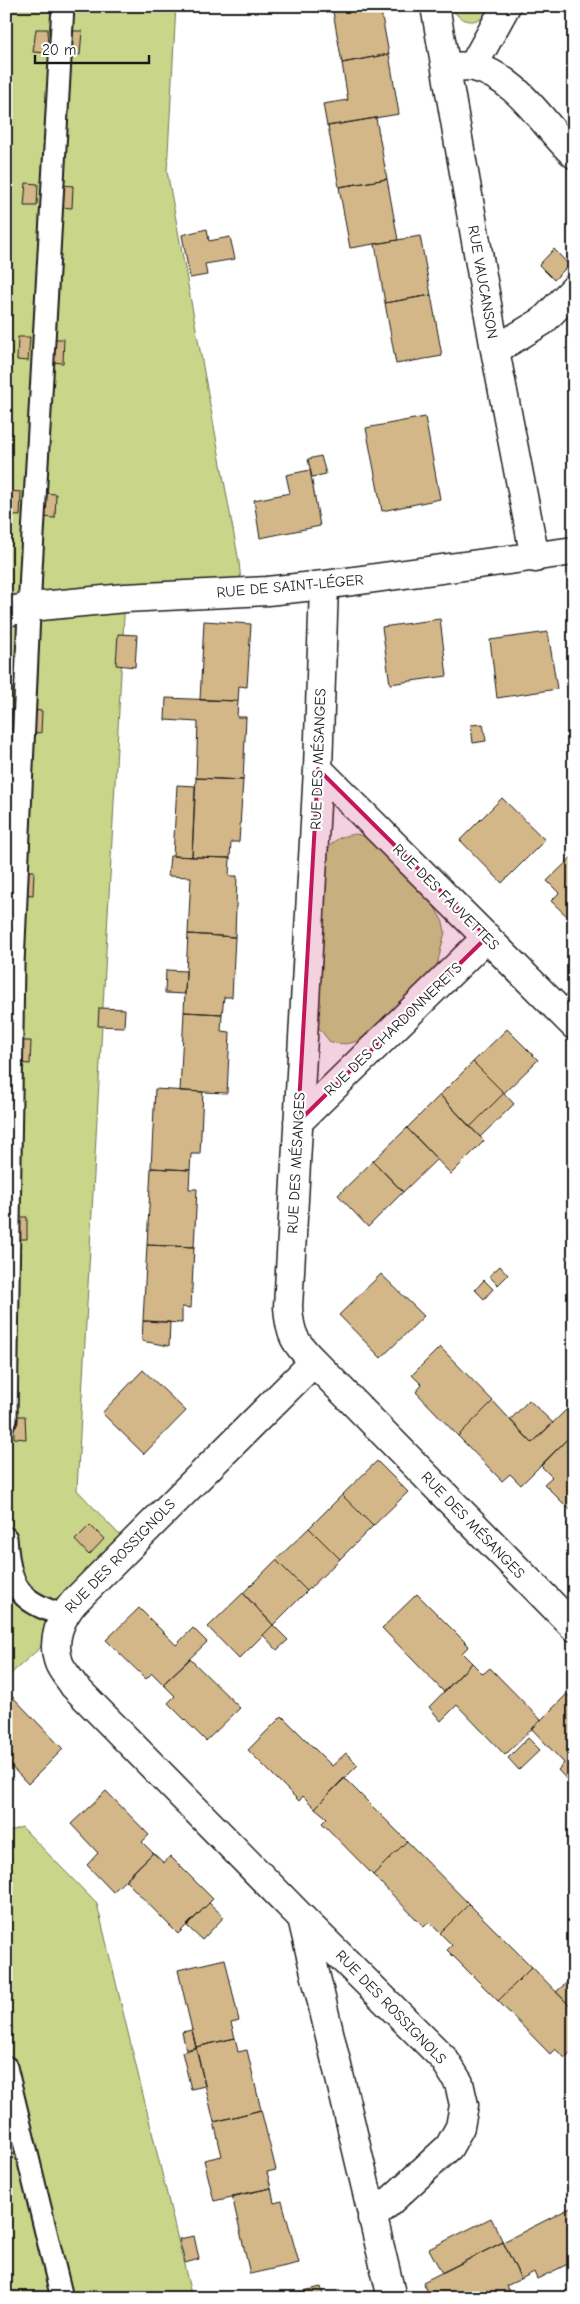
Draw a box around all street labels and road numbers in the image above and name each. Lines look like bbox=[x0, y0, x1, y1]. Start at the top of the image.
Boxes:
street label: RUE VAUCANSON bbox=[464, 224, 502, 340]
street label: RUE DE SAINT-LÉGER bbox=[216, 570, 364, 601]
street label: RUE DES MÉSANGES bbox=[306, 688, 329, 830]
street label: RUE DES FAUVETTES bbox=[389, 840, 503, 954]
street label: RUE DES CHARDONNERETS bbox=[320, 958, 466, 1100]
street label: RUE DES MÉSANGES bbox=[282, 1092, 309, 1234]
street label: RUE DES MÉSANGES bbox=[417, 1467, 529, 1582]
street label: RUE DES ROSSIGNOLS bbox=[61, 1495, 179, 1617]
street label: RUE DES ROSSIGNOLS bbox=[332, 1946, 450, 2068]

